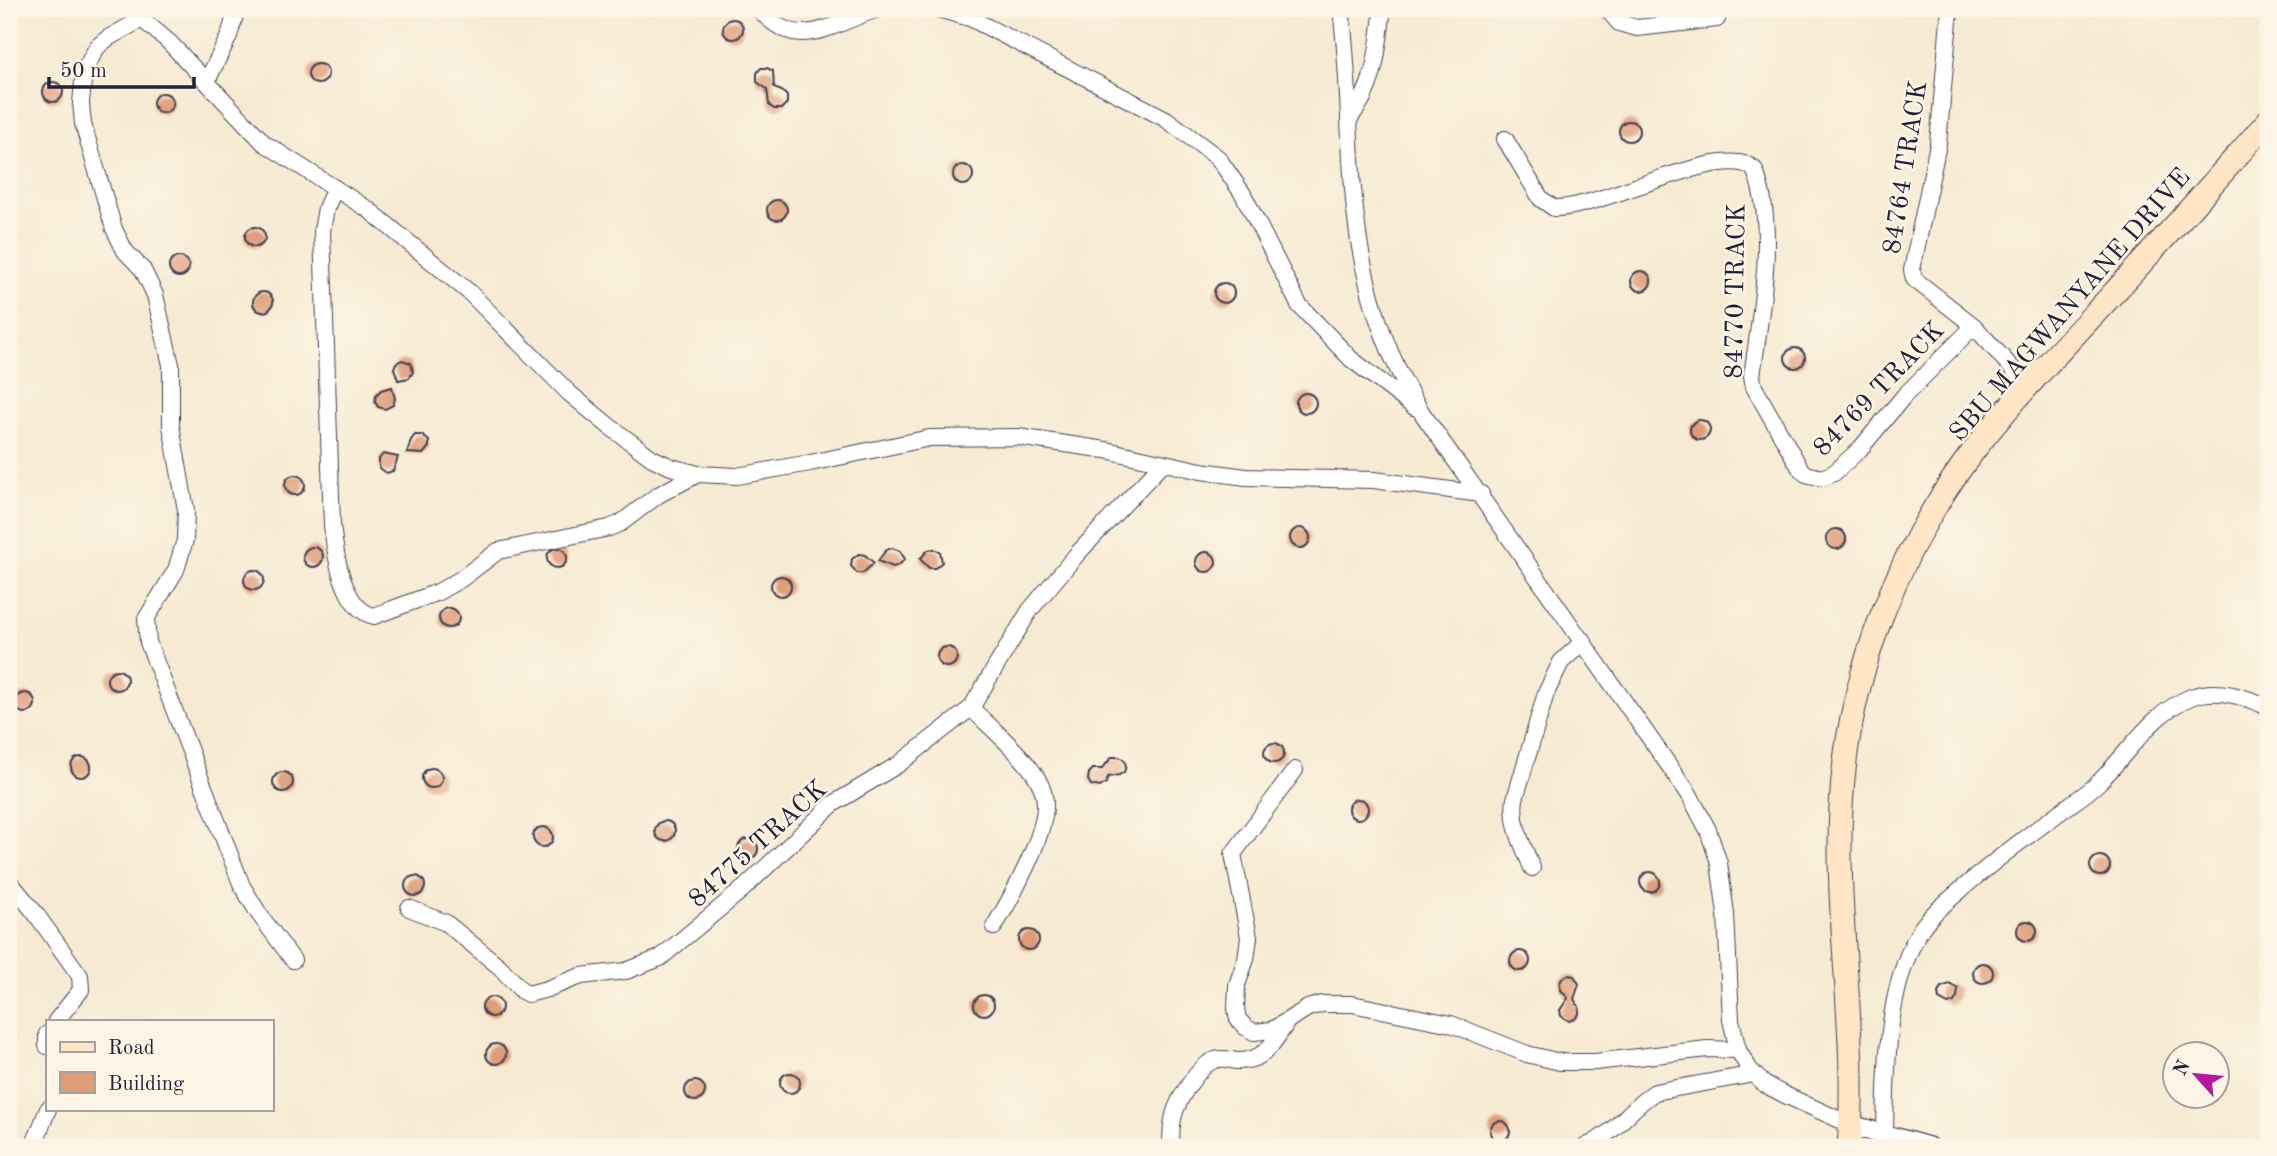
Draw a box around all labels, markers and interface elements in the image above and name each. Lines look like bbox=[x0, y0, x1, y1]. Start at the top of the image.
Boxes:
scale bar bbox=[49, 46, 194, 90]
text: 50 m bbox=[60, 61, 107, 82]
street label: 84764 TRACK bbox=[1879, 79, 1933, 256]
street label: SBU MAGWANYANE DRIVE bbox=[1945, 164, 2196, 447]
street label: 84770 TRACK bbox=[1721, 203, 1751, 379]
street label: 84769 TRACK bbox=[1809, 317, 1950, 462]
street label: 84775 TRACK bbox=[684, 776, 832, 913]
legend bbox=[46, 1020, 273, 1110]
text: Road bbox=[108, 1038, 155, 1059]
north arrow bbox=[2162, 1040, 2232, 1110]
text: N bbox=[2171, 1057, 2195, 1079]
text: Building bbox=[108, 1074, 185, 1095]

